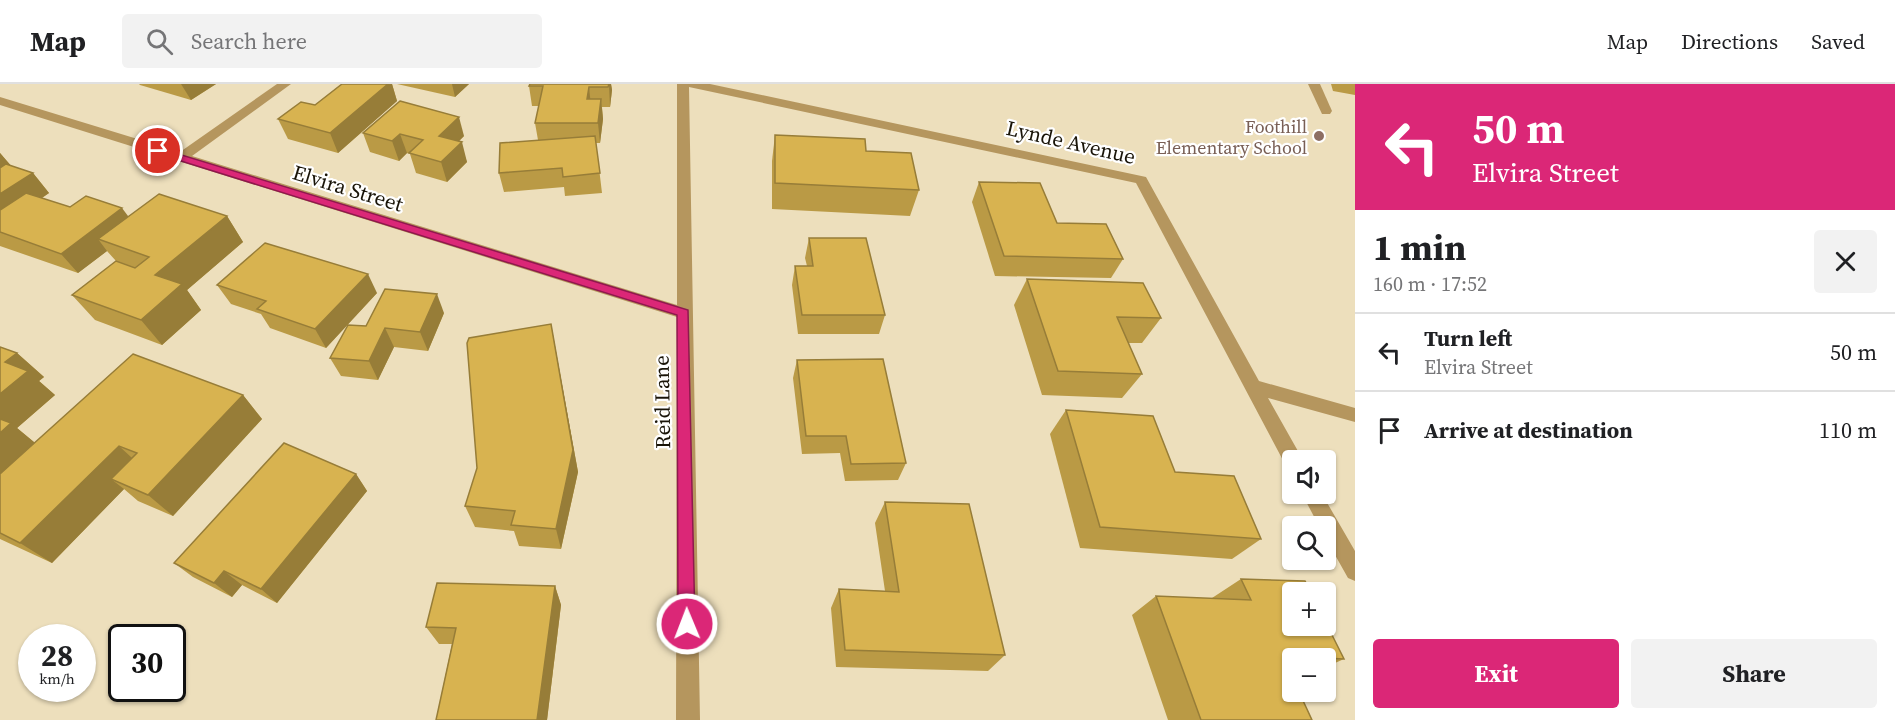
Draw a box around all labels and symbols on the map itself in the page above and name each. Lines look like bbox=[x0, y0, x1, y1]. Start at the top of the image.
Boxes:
street label: Lynde Avenue bbox=[1004, 113, 1138, 171]
place label: Foothill Elementary School bbox=[1156, 114, 1307, 160]
pin bbox=[132, 125, 183, 176]
marker: Foothill Elementary School bbox=[1312, 129, 1326, 143]
street label: Elvira Street bbox=[289, 157, 407, 219]
street label: Reid Lane bbox=[647, 355, 677, 449]
position arrow bbox=[655, 592, 719, 656]
speed limit sign: 30 bbox=[108, 624, 186, 702]

